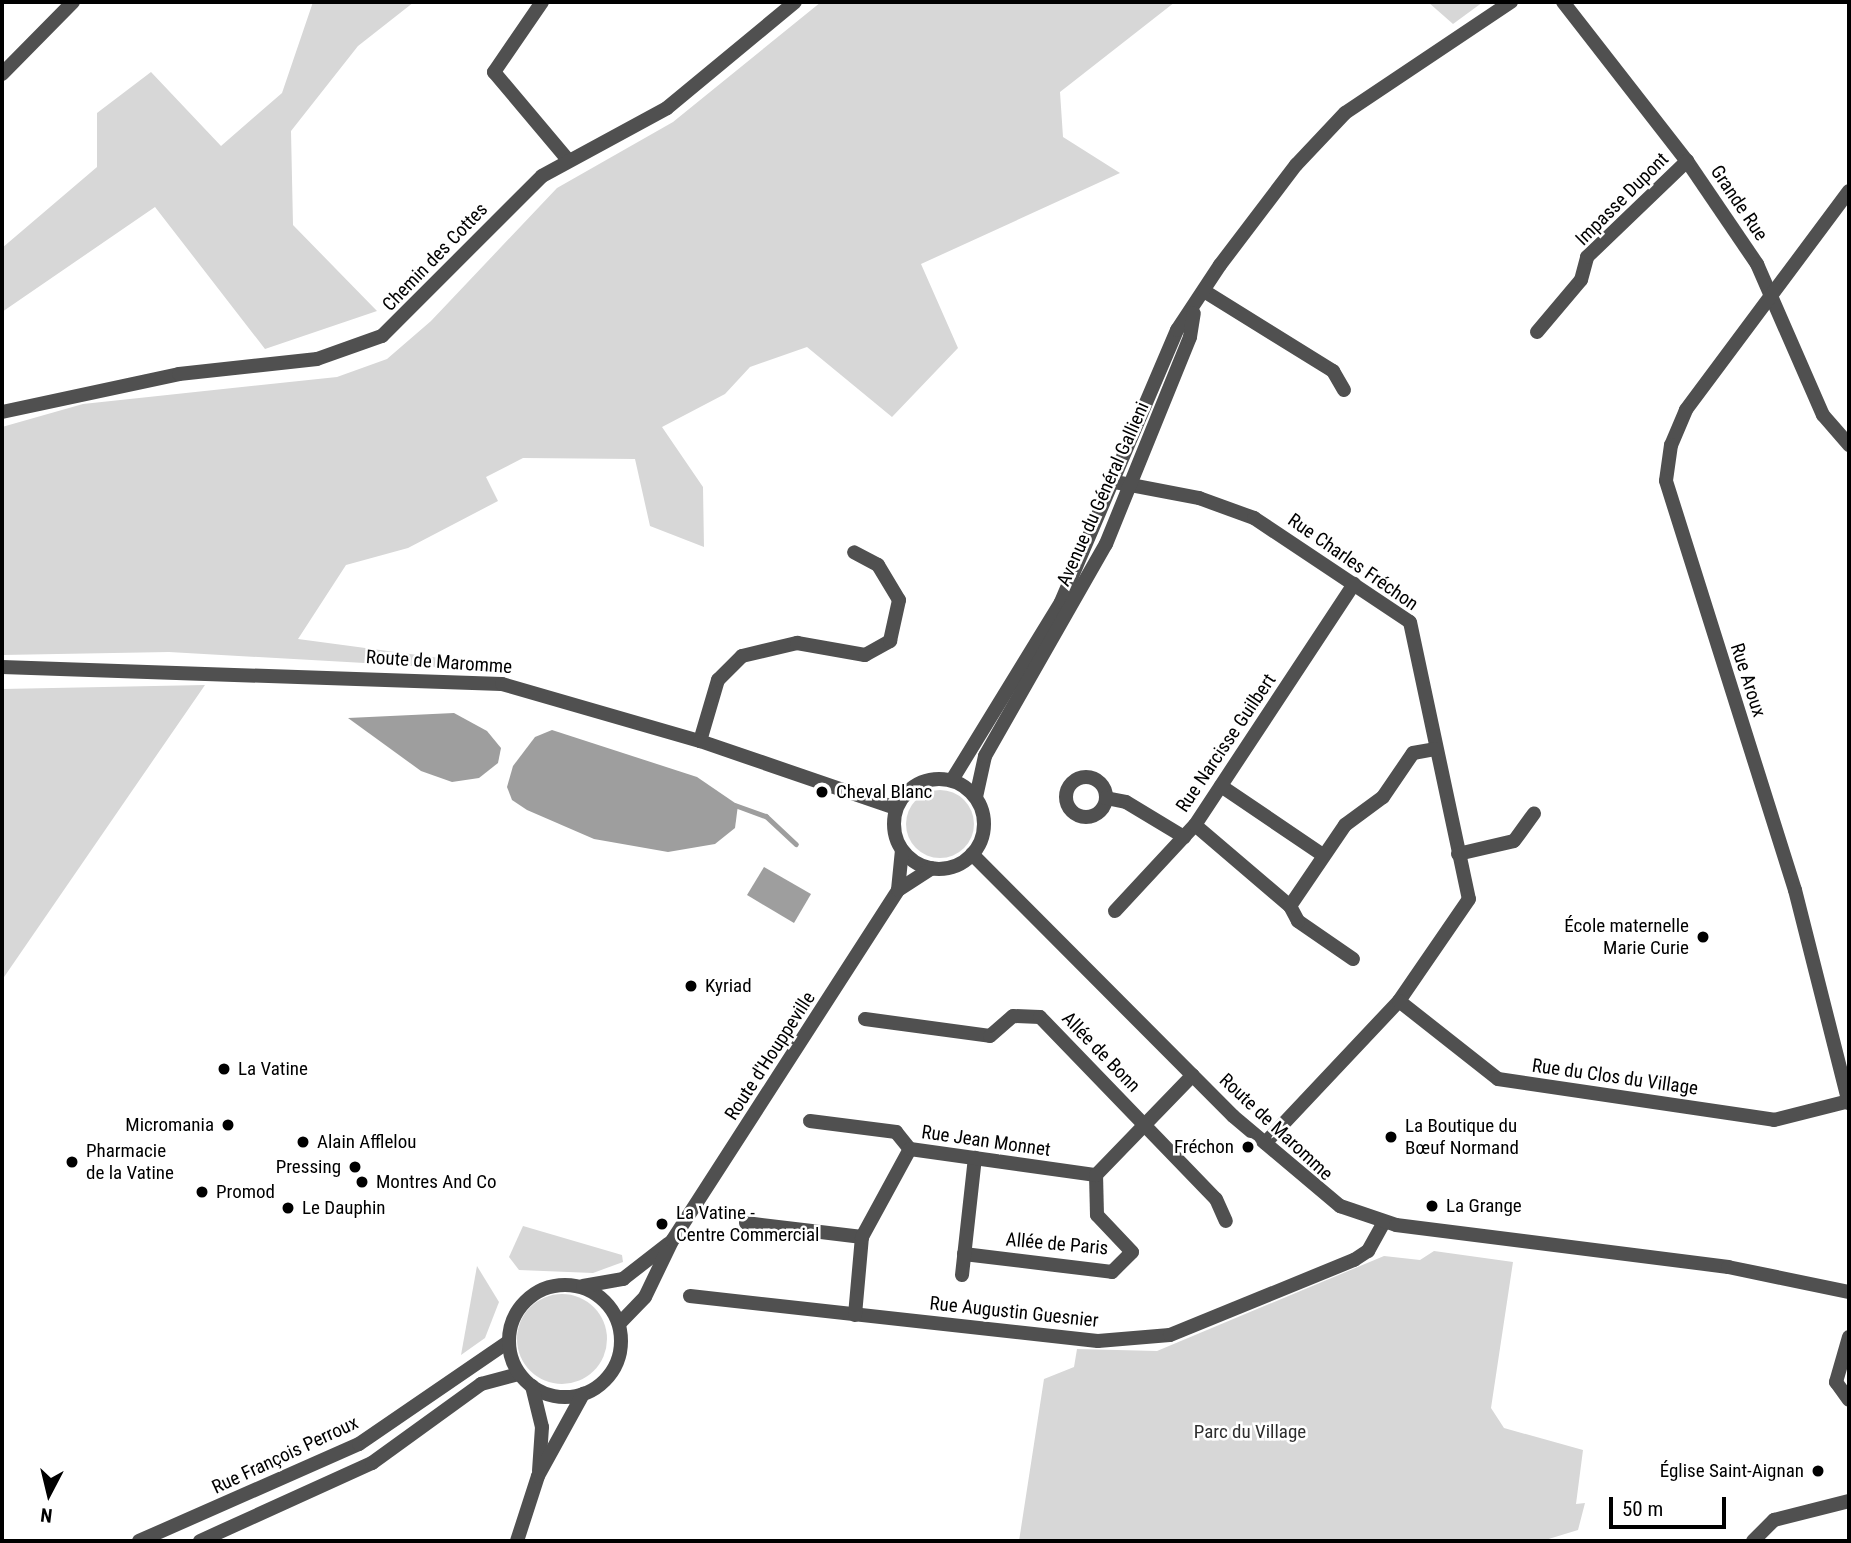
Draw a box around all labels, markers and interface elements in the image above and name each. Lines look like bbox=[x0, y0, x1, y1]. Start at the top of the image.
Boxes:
street label: Impasse Dupont bbox=[1571, 148, 1673, 250]
street label: Grande Rue bbox=[1706, 161, 1772, 245]
street label: Chemin des Cottes bbox=[378, 198, 492, 316]
street label: Avenue du Général Gallieni bbox=[1052, 398, 1154, 590]
street label: Rue Charles Fréchon bbox=[1283, 509, 1423, 615]
street label: Rue Aroux bbox=[1725, 640, 1771, 720]
street label: Route de Maromme bbox=[365, 646, 513, 678]
street label: Rue Narcisse Guilbert bbox=[1171, 669, 1281, 817]
place label: Cheval Blanc bbox=[836, 781, 932, 803]
marker: Cheval Blanc bbox=[814, 784, 830, 800]
place label: École maternelle Marie Curie bbox=[1564, 915, 1689, 959]
marker: École maternelle Marie Curie bbox=[1695, 929, 1711, 945]
place label: Kyriad bbox=[705, 975, 752, 997]
marker: Kyriad bbox=[683, 978, 699, 994]
street label: Route d'Houppeville bbox=[720, 987, 820, 1125]
street label: Allée de Bonn bbox=[1057, 1007, 1145, 1097]
street label: Rue du Clos du Village bbox=[1531, 1054, 1699, 1100]
place label: La Vatine bbox=[238, 1058, 308, 1080]
marker: La Vatine bbox=[216, 1061, 232, 1077]
street label: Route de Maromme bbox=[1215, 1069, 1337, 1185]
place label: Micromania bbox=[125, 1114, 214, 1136]
place label: La Boutique du Bœuf Normand bbox=[1405, 1115, 1519, 1159]
marker: Micromania bbox=[220, 1117, 236, 1133]
street label: Rue Jean Monnet bbox=[920, 1121, 1052, 1161]
marker: La Boutique du Bœuf Normand bbox=[1383, 1129, 1399, 1145]
place label: Alain Afflelou bbox=[317, 1131, 416, 1153]
marker: Alain Afflelou bbox=[295, 1134, 311, 1150]
place label: Fréchon bbox=[1174, 1136, 1234, 1158]
marker: Fréchon bbox=[1240, 1139, 1256, 1155]
place label: Pharmacie de la Vatine bbox=[86, 1140, 174, 1184]
marker: Pharmacie de la Vatine bbox=[64, 1154, 80, 1170]
place label: Pressing bbox=[276, 1156, 341, 1178]
marker: Pressing bbox=[347, 1159, 363, 1175]
place label: Montres And Co bbox=[376, 1171, 497, 1193]
marker: Montres And Co bbox=[354, 1174, 370, 1190]
place label: Promod bbox=[216, 1181, 275, 1203]
marker: Promod bbox=[194, 1184, 210, 1200]
place label: La Grange bbox=[1446, 1195, 1522, 1217]
place label: Le Dauphin bbox=[302, 1197, 386, 1219]
marker: La Grange bbox=[1424, 1198, 1440, 1214]
marker: Le Dauphin bbox=[280, 1200, 296, 1216]
place label: La Vatine - Centre Commercial bbox=[676, 1202, 819, 1246]
marker: La Vatine - Centre Commercial bbox=[654, 1216, 670, 1232]
street label: Allée de Paris bbox=[1005, 1228, 1109, 1260]
street label: Rue Augustin Guesnier bbox=[928, 1292, 1100, 1332]
street label: Rue François Perroux bbox=[208, 1411, 362, 1499]
park label: Parc du Village bbox=[1194, 1421, 1306, 1443]
north arrow bbox=[14, 1459, 84, 1529]
place label: Église Saint-Aignan bbox=[1660, 1460, 1804, 1482]
marker: Église Saint-Aignan bbox=[1810, 1463, 1826, 1479]
scale bar bbox=[1613, 1484, 1730, 1528]
text: 50 m bbox=[1622, 1497, 1663, 1521]
text: N bbox=[39, 1503, 54, 1527]

